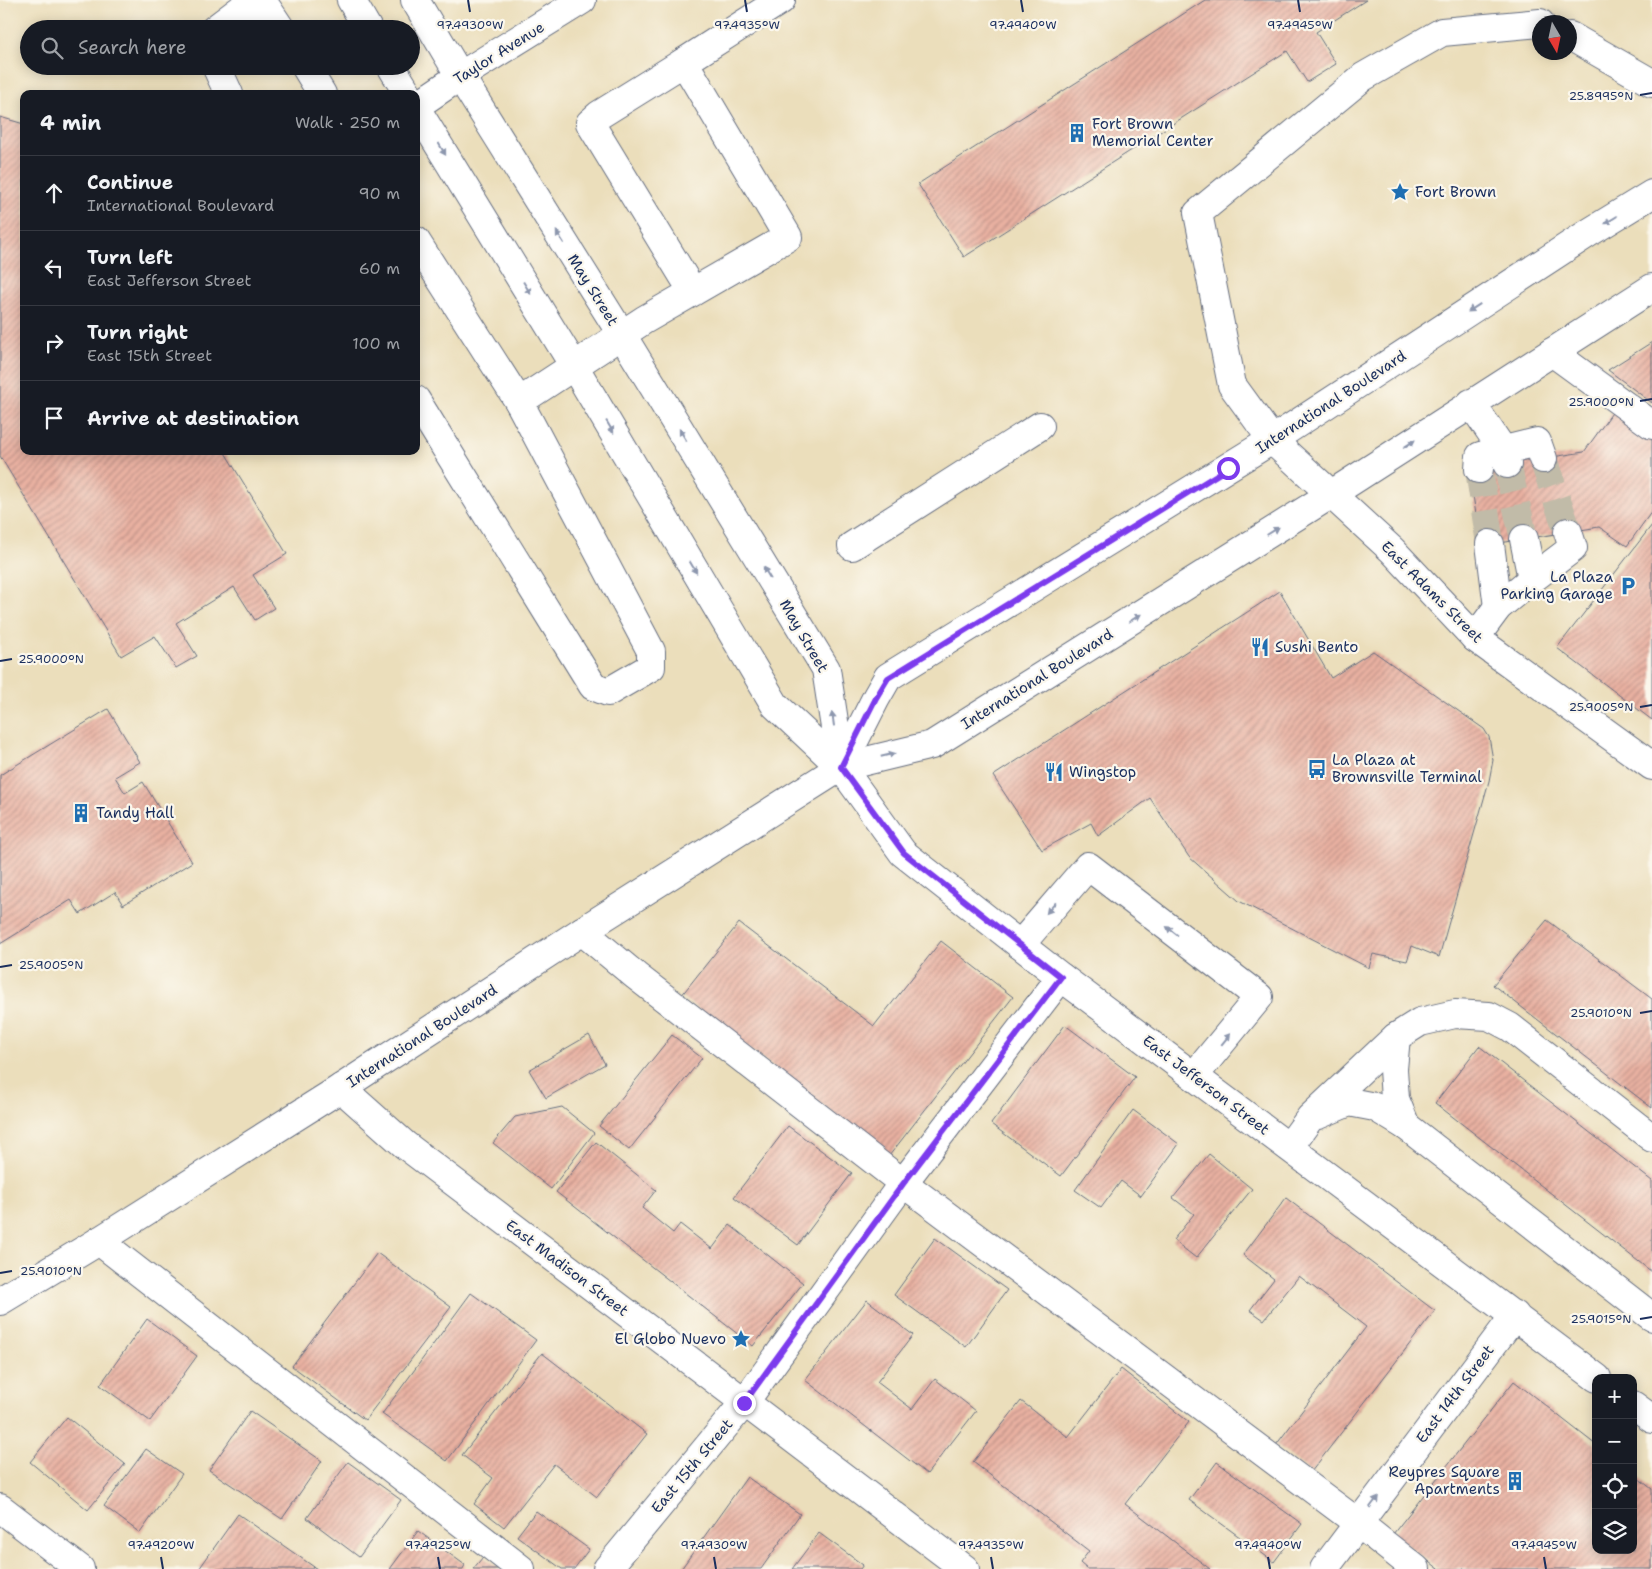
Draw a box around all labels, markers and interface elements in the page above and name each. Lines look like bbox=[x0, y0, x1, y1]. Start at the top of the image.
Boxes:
north arrow bbox=[1532, 15, 1577, 60]
text: 97.4930°W bbox=[436, 17, 504, 33]
street label: Taylor Avenue bbox=[450, 17, 548, 89]
text: 97.4935°W bbox=[714, 17, 780, 33]
text: 97.4940°W bbox=[989, 17, 1057, 33]
text: 97.4945°W bbox=[1267, 17, 1333, 33]
search box bbox=[20, 20, 420, 75]
icon: search bbox=[38, 34, 66, 62]
text: Search here bbox=[78, 35, 187, 60]
text: 25.8995°N bbox=[1569, 88, 1633, 104]
text: 4 min bbox=[40, 109, 101, 137]
text: Walk · 250 m bbox=[295, 112, 400, 133]
place label: Fort Brown Memorial Center bbox=[1092, 114, 1214, 151]
building icon: Fort Brown Memorial Center bbox=[1066, 122, 1088, 144]
one-way arrow bbox=[437, 143, 446, 156]
text: Continue bbox=[87, 170, 173, 195]
icon: ahead bbox=[40, 179, 68, 207]
place icon: Fort Brown bbox=[1389, 181, 1411, 203]
place label: Fort Brown bbox=[1415, 182, 1496, 202]
text: 90 m bbox=[359, 183, 400, 204]
text: International Boulevard bbox=[87, 195, 274, 216]
one-way arrow bbox=[1604, 215, 1617, 224]
one-way arrow bbox=[556, 230, 565, 244]
text: Turn left bbox=[87, 245, 173, 270]
street label: May Street bbox=[563, 250, 623, 330]
icon: left bbox=[40, 254, 68, 282]
text: 60 m bbox=[359, 258, 400, 279]
text: East Jefferson Street bbox=[87, 270, 252, 291]
one-way arrow bbox=[522, 281, 531, 295]
one-way arrow bbox=[1468, 304, 1481, 313]
text: Turn right bbox=[87, 320, 188, 345]
icon: right bbox=[40, 329, 68, 357]
text: 100 m bbox=[352, 333, 400, 354]
text: East 15th Street bbox=[87, 345, 212, 366]
street label: International Boulevard bbox=[1252, 346, 1410, 458]
text: 25.9000°N bbox=[1568, 394, 1634, 410]
icon: arrive bbox=[40, 404, 68, 432]
text: Arrive at destination bbox=[87, 406, 299, 431]
one-way arrow bbox=[606, 421, 615, 434]
one-way arrow bbox=[678, 428, 687, 441]
one-way arrow bbox=[1403, 439, 1416, 448]
route start bbox=[1217, 457, 1240, 480]
one-way arrow bbox=[1266, 527, 1279, 536]
street label: East Adams Street bbox=[1377, 537, 1487, 647]
one-way arrow bbox=[689, 560, 698, 573]
one-way arrow bbox=[763, 567, 772, 580]
place label: La Plaza Parking Garage bbox=[1500, 567, 1614, 604]
parking icon: La Plaza Parking Garage bbox=[1617, 575, 1639, 597]
street label: May Street bbox=[775, 596, 833, 676]
one-way arrow bbox=[1128, 613, 1142, 622]
street label: International Boulevard bbox=[957, 624, 1117, 734]
restaurant icon: Sushi Bento bbox=[1249, 636, 1271, 658]
place label: Sushi Bento bbox=[1275, 637, 1358, 657]
text: 25.9000°N bbox=[18, 651, 84, 667]
text: 25.9005°N bbox=[1569, 699, 1633, 715]
one-way arrow bbox=[829, 710, 837, 726]
place label: La Plaza at Brownsville Terminal bbox=[1332, 750, 1482, 787]
one-way arrow bbox=[880, 751, 895, 759]
bus stop icon: La Plaza at Brownsville Terminal bbox=[1306, 758, 1328, 780]
restaurant icon: Wingstop bbox=[1043, 761, 1065, 783]
place label: Wingstop bbox=[1069, 762, 1136, 782]
building icon: Tandy Hall bbox=[70, 802, 92, 824]
place label: Tandy Hall bbox=[96, 803, 175, 823]
one-way arrow bbox=[1045, 902, 1057, 914]
one-way arrow bbox=[1166, 926, 1179, 936]
text: 25.9005°N bbox=[19, 957, 83, 973]
street label: International Boulevard bbox=[343, 980, 501, 1092]
text: 25.9010°N bbox=[1570, 1005, 1632, 1021]
street label: East Jefferson Street bbox=[1138, 1031, 1274, 1139]
one-way arrow bbox=[1220, 1033, 1231, 1046]
street label: East Madison Street bbox=[502, 1215, 632, 1321]
text: 25.9010°N bbox=[20, 1263, 82, 1279]
text: 25.9015°N bbox=[1571, 1311, 1631, 1327]
place icon: El Globo Nuevo bbox=[730, 1328, 752, 1350]
place label: El Globo Nuevo bbox=[615, 1329, 726, 1349]
street label: East 14th Street bbox=[1411, 1341, 1499, 1447]
map controls bbox=[1592, 1374, 1637, 1554]
button: + bbox=[1592, 1374, 1637, 1419]
route end bbox=[733, 1392, 756, 1415]
street label: East 15th Street bbox=[647, 1415, 737, 1517]
button: − bbox=[1592, 1419, 1637, 1464]
place label: Reypres Square Apartments bbox=[1389, 1462, 1500, 1499]
button: locate bbox=[1592, 1464, 1637, 1509]
building icon: Reypres Square Apartments bbox=[1504, 1470, 1526, 1492]
one-way arrow bbox=[1369, 1495, 1379, 1509]
button: layers bbox=[1592, 1509, 1637, 1554]
text: 97.4920°W bbox=[128, 1537, 194, 1553]
text: 97.4925°W bbox=[405, 1537, 471, 1553]
text: 97.4930°W bbox=[680, 1537, 748, 1553]
text: 97.4935°W bbox=[958, 1537, 1024, 1553]
text: 97.4940°W bbox=[1234, 1537, 1302, 1553]
text: 97.4945°W bbox=[1511, 1537, 1577, 1553]

